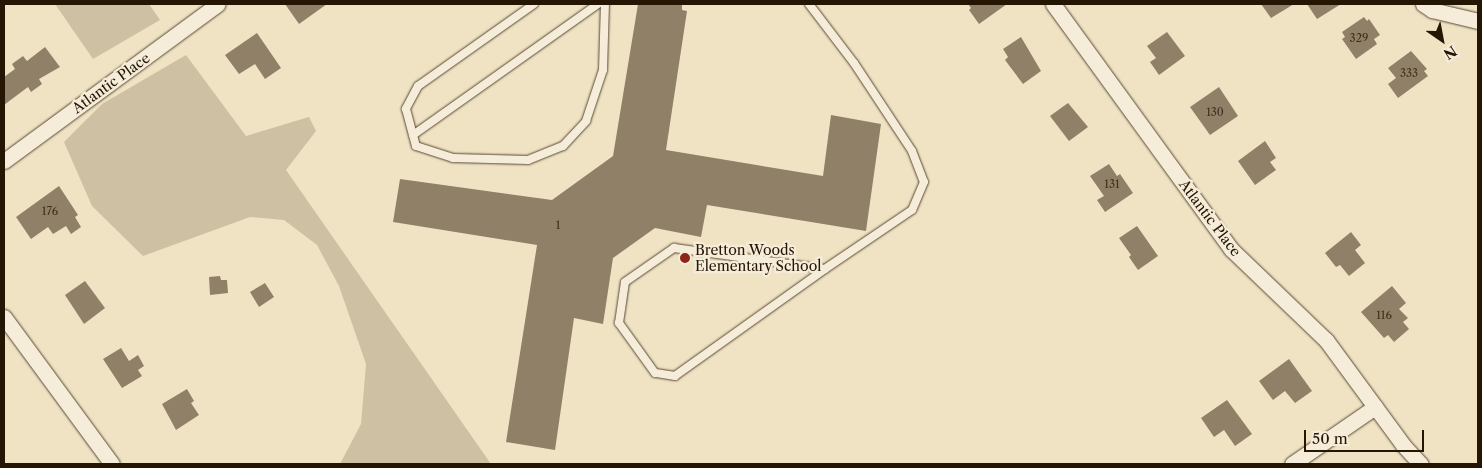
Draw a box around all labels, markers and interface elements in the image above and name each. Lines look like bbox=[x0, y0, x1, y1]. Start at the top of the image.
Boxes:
north arrow bbox=[1417, 15, 1467, 65]
house number: 329 bbox=[1350, 31, 1368, 45]
text: N bbox=[1440, 42, 1460, 63]
street label: Atlantic Place bbox=[69, 49, 153, 117]
house number: 333 bbox=[1400, 66, 1418, 80]
house number: 130 bbox=[1206, 105, 1224, 119]
street label: Atlantic Place bbox=[1176, 176, 1244, 260]
house number: 131 bbox=[1104, 177, 1120, 191]
house number: 176 bbox=[42, 204, 58, 218]
house number: 1 bbox=[556, 218, 560, 232]
place label: Bretton Woods Elementary School bbox=[695, 242, 822, 274]
marker: Bretton Woods Elementary School bbox=[679, 252, 691, 264]
house number: 116 bbox=[1376, 308, 1392, 322]
scale bar bbox=[1307, 420, 1427, 452]
text: 50 m bbox=[1312, 429, 1348, 448]

